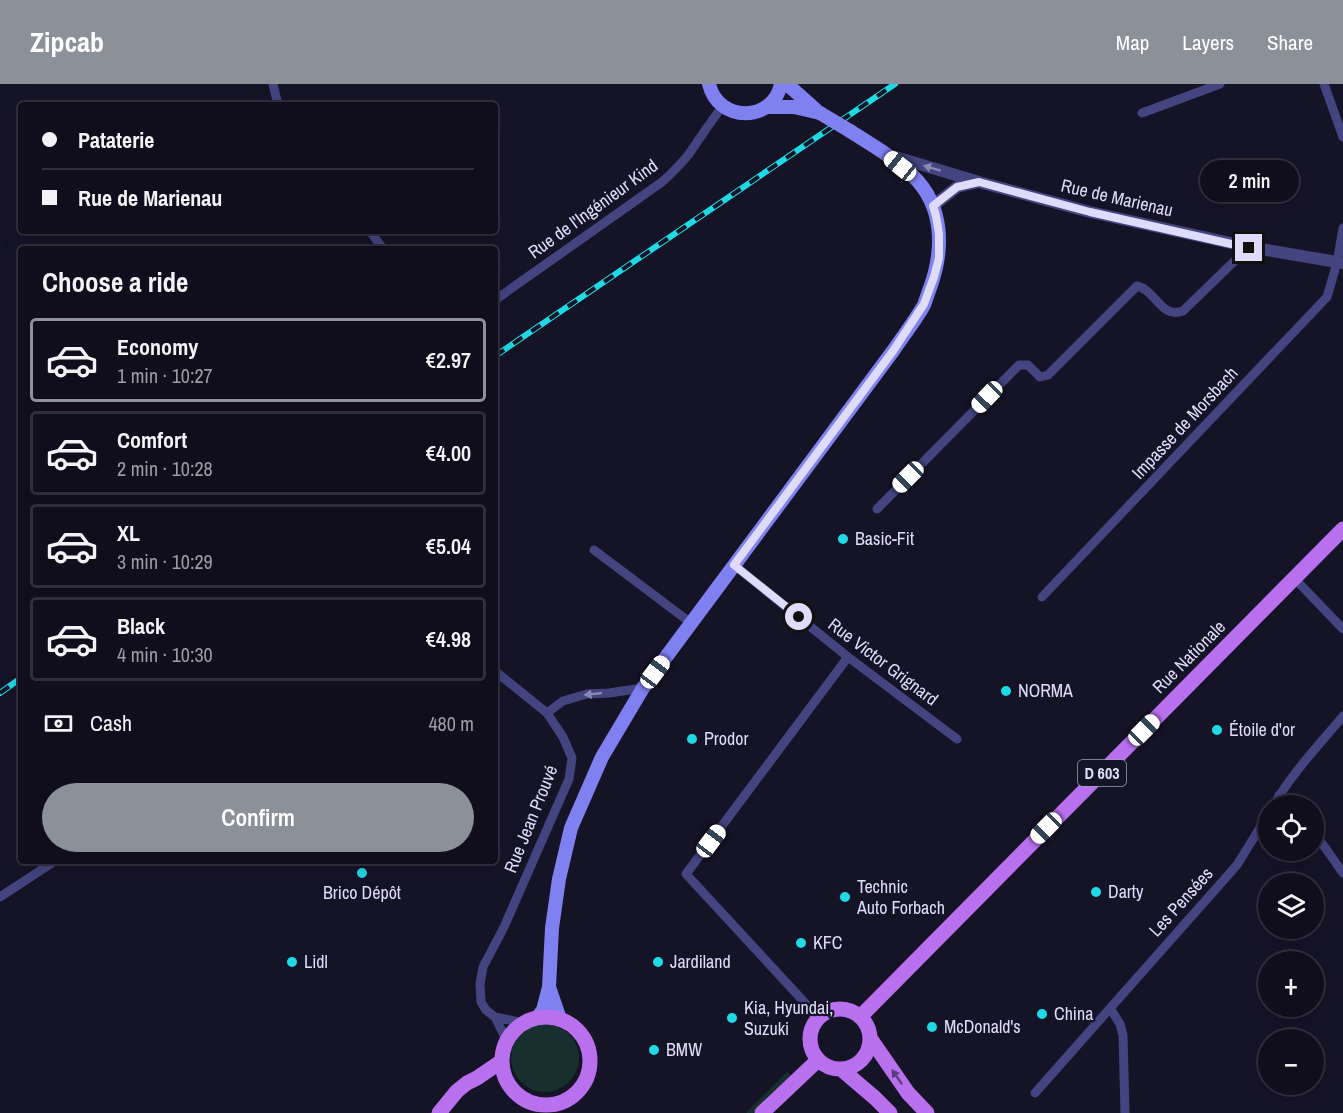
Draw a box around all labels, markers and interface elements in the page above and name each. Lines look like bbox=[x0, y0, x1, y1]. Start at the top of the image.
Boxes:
text: Zipcab bbox=[30, 23, 104, 61]
text: Map bbox=[1116, 28, 1149, 57]
text: Layers bbox=[1182, 28, 1234, 57]
text: Share bbox=[1267, 28, 1313, 57]
text: Pataterie bbox=[78, 125, 154, 155]
car bbox=[880, 148, 920, 184]
street label: Rue de l'Ingénieur Kind bbox=[523, 153, 663, 264]
callout: 2 min bbox=[1200, 161, 1298, 203]
one-way arrow bbox=[923, 163, 941, 172]
text: 2 min bbox=[1228, 167, 1271, 194]
street label: Rue de Marienau bbox=[1059, 173, 1175, 223]
text: Rue de Marienau bbox=[78, 183, 222, 213]
route end bbox=[1235, 234, 1262, 261]
text: Choose a ride bbox=[42, 264, 188, 300]
text: Economy bbox=[117, 332, 198, 362]
icon: car bbox=[45, 333, 99, 387]
text: €2.97 bbox=[426, 345, 471, 375]
street label: Impasse de Morsbach bbox=[1126, 361, 1243, 484]
text: 1 min · 10:27 bbox=[117, 362, 213, 389]
car bbox=[968, 378, 1006, 416]
text: Comfort bbox=[117, 425, 187, 455]
icon: car bbox=[45, 426, 99, 480]
text: €4.00 bbox=[426, 438, 471, 468]
text: 2 min · 10:28 bbox=[117, 455, 213, 482]
car bbox=[889, 458, 927, 496]
text: XL bbox=[117, 518, 140, 548]
icon: car bbox=[45, 519, 99, 573]
place label: Basic-Fit bbox=[855, 526, 914, 551]
text: €5.04 bbox=[426, 531, 471, 561]
marker: Basic-Fit bbox=[836, 532, 850, 546]
text: 3 min · 10:29 bbox=[117, 548, 213, 575]
route start bbox=[785, 603, 812, 630]
text: Black bbox=[117, 611, 165, 641]
icon: car bbox=[45, 612, 99, 666]
street label: Rue Victor Grignard bbox=[823, 612, 943, 711]
street label: Rue Nationale bbox=[1146, 614, 1231, 699]
text: €4.98 bbox=[426, 624, 471, 654]
text: 4 min · 10:30 bbox=[117, 641, 213, 668]
car bbox=[637, 652, 673, 692]
place label: NORMA bbox=[1018, 678, 1073, 703]
marker: NORMA bbox=[999, 684, 1013, 698]
one-way arrow bbox=[583, 689, 602, 699]
icon: cash bbox=[42, 707, 75, 740]
text: Cash bbox=[90, 708, 132, 738]
text: 480 m bbox=[428, 710, 474, 737]
car bbox=[1125, 711, 1163, 749]
place label: Étoile d'or bbox=[1229, 717, 1295, 742]
marker: Étoile d'or bbox=[1210, 723, 1224, 737]
place label: Prodor bbox=[704, 726, 748, 751]
marker: Prodor bbox=[685, 732, 699, 746]
road number: D 603 bbox=[1078, 760, 1126, 786]
street label: Rue Jean Prouvé bbox=[498, 761, 563, 876]
button: Confirm bbox=[42, 783, 474, 852]
map controls bbox=[1258, 795, 1324, 1095]
button: locate bbox=[1258, 795, 1324, 861]
car bbox=[1027, 809, 1065, 847]
car bbox=[693, 821, 729, 861]
street label: Les Pensées bbox=[1143, 862, 1218, 942]
marker: Brico Dépôt bbox=[355, 866, 369, 880]
button: layers bbox=[1258, 873, 1324, 939]
place label: Technic Auto Forbach bbox=[856, 874, 945, 920]
place label: Darty bbox=[1108, 879, 1144, 904]
place label: Brico Dépôt bbox=[323, 880, 401, 905]
marker: Darty bbox=[1089, 885, 1103, 899]
marker: Technic Auto Forbach bbox=[838, 890, 852, 904]
place label: KFC bbox=[813, 930, 843, 955]
marker: KFC bbox=[794, 936, 808, 950]
place label: Lidl bbox=[304, 949, 328, 974]
place label: Jardiland bbox=[670, 949, 731, 974]
button: + bbox=[1258, 951, 1324, 1017]
marker: Lidl bbox=[285, 955, 299, 969]
marker: Jardiland bbox=[651, 955, 665, 969]
place label: Kia, Hyundai, Suzuki bbox=[744, 995, 833, 1041]
place label: China bbox=[1054, 1001, 1093, 1026]
marker: China bbox=[1035, 1007, 1049, 1021]
marker: Kia, Hyundai, Suzuki bbox=[725, 1011, 739, 1025]
place label: McDonald's bbox=[944, 1014, 1021, 1039]
marker: McDonald's bbox=[925, 1020, 939, 1034]
button: − bbox=[1258, 1029, 1324, 1095]
place label: BMW bbox=[666, 1037, 702, 1062]
marker: BMW bbox=[647, 1043, 661, 1057]
one-way arrow bbox=[891, 1070, 903, 1086]

